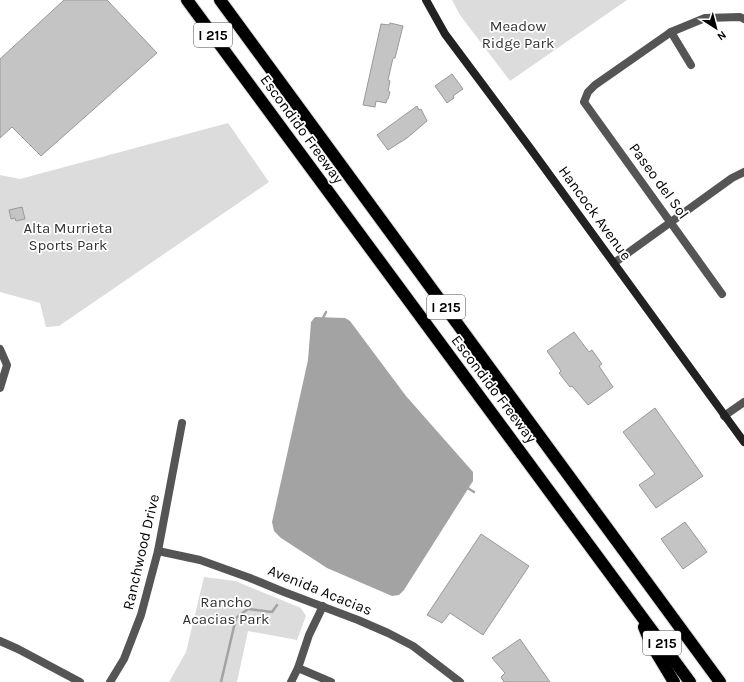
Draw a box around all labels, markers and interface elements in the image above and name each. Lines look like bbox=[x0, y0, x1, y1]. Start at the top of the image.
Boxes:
north arrow bbox=[696, 8, 736, 48]
park label: Meadow Ridge Park bbox=[482, 17, 554, 52]
road number: I 215 bbox=[194, 23, 232, 47]
text: N bbox=[715, 28, 729, 43]
street label: Escondido Freeway bbox=[256, 71, 348, 187]
street label: Paseo del Sol bbox=[625, 139, 693, 223]
street label: Hancock Avenue bbox=[555, 162, 635, 264]
park label: Alta Murrieta Sports Park bbox=[24, 219, 112, 254]
road number: I 215 bbox=[427, 295, 465, 319]
street label: Escondido Freeway bbox=[448, 332, 540, 446]
street label: Ranchwood Drive bbox=[119, 492, 163, 612]
street label: Avenida Acacias bbox=[265, 561, 375, 619]
park label: Rancho Acacias Park bbox=[183, 593, 269, 628]
road number: I 215 bbox=[643, 631, 681, 655]

